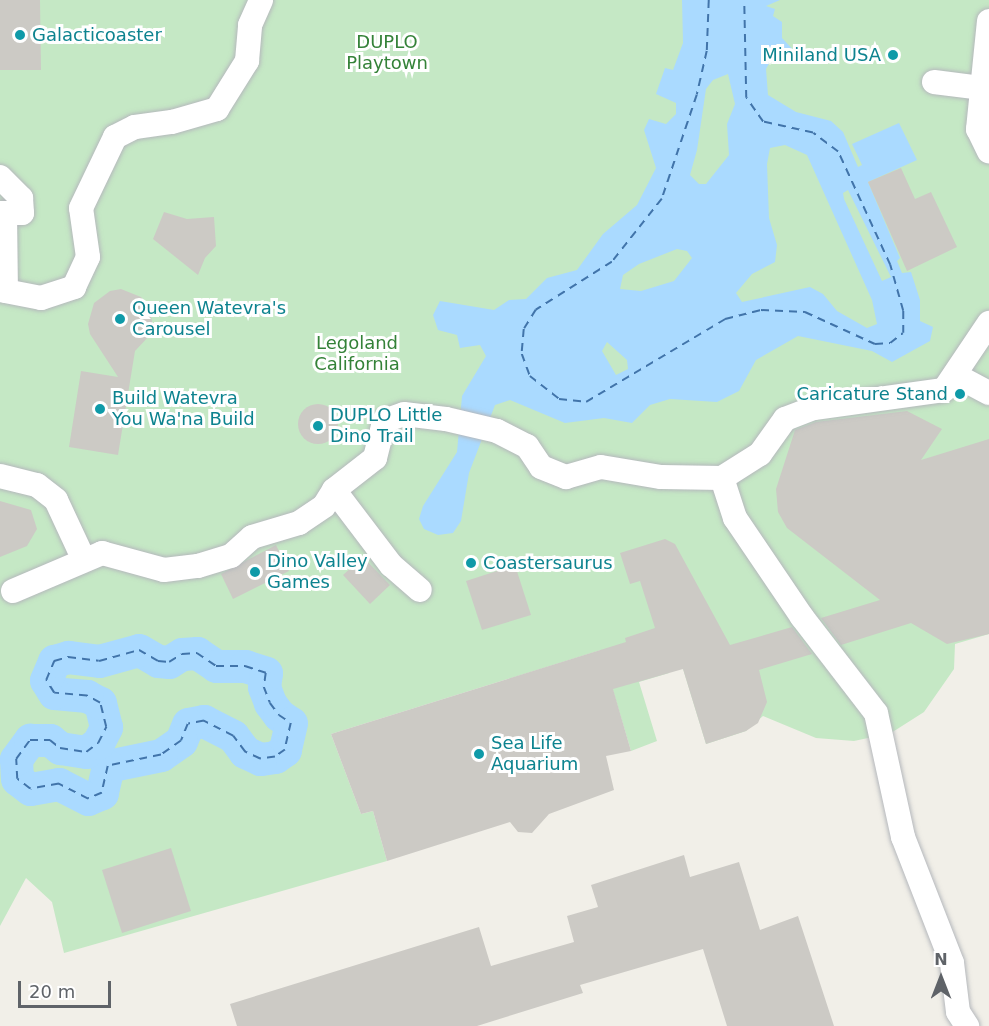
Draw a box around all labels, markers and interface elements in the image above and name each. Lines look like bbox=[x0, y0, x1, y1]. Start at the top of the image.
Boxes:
place label: Galacticoaster bbox=[32, 24, 162, 46]
marker: Galacticoaster bbox=[13, 28, 27, 42]
park label: DUPLO Playtown bbox=[346, 32, 428, 74]
place label: Miniland USA bbox=[762, 44, 881, 66]
marker: Miniland USA bbox=[886, 48, 900, 62]
place label: Queen Watevra's Carousel bbox=[132, 298, 286, 340]
marker: Queen Watevra's Carousel bbox=[113, 312, 127, 326]
park label: Legoland California bbox=[314, 333, 400, 376]
place label: Caricature Stand bbox=[796, 383, 948, 405]
marker: Caricature Stand bbox=[953, 387, 967, 401]
place label: Build Watevra You Wa'na Build bbox=[112, 388, 255, 430]
marker: Build Watevra You Wa'na Build bbox=[93, 402, 107, 416]
place label: DUPLO Little Dino Trail bbox=[330, 405, 442, 448]
marker: DUPLO Little Dino Trail bbox=[311, 419, 325, 433]
place label: Dino Valley Games bbox=[267, 551, 368, 594]
place label: Coastersaurus bbox=[483, 552, 613, 574]
marker: Coastersaurus bbox=[464, 556, 478, 570]
marker: Dino Valley Games bbox=[248, 565, 262, 579]
place label: Sea Life Aquarium bbox=[491, 733, 578, 776]
marker: Sea Life Aquarium bbox=[472, 747, 486, 761]
north arrow bbox=[911, 948, 971, 1008]
text: N bbox=[934, 950, 948, 969]
scale bar bbox=[21, 969, 114, 1007]
text: 20 m bbox=[29, 981, 75, 1002]

